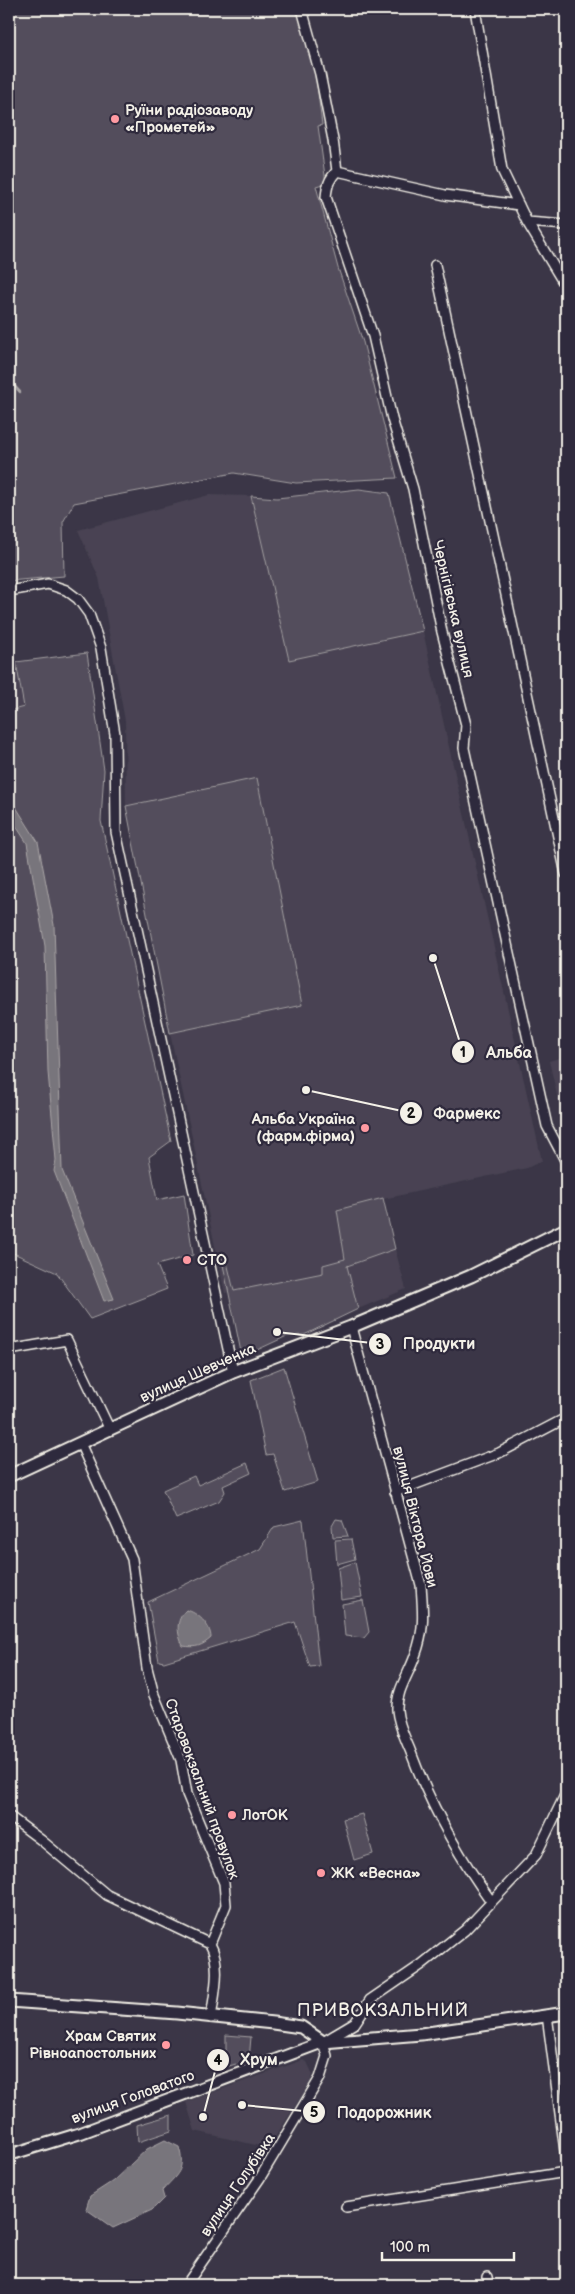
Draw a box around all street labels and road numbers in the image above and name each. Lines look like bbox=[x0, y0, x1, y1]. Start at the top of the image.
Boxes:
street label: Чернігівська вулиця bbox=[428, 538, 478, 680]
street label: вулиця Шевченка bbox=[137, 1339, 259, 1407]
street label: вулиця Віктора Йови bbox=[388, 1444, 442, 1590]
street label: Старовокзальний провулок bbox=[160, 1696, 244, 1882]
street label: вулиця Головатого bbox=[69, 2066, 197, 2128]
street label: вулиця Голубівка bbox=[196, 2130, 280, 2240]

